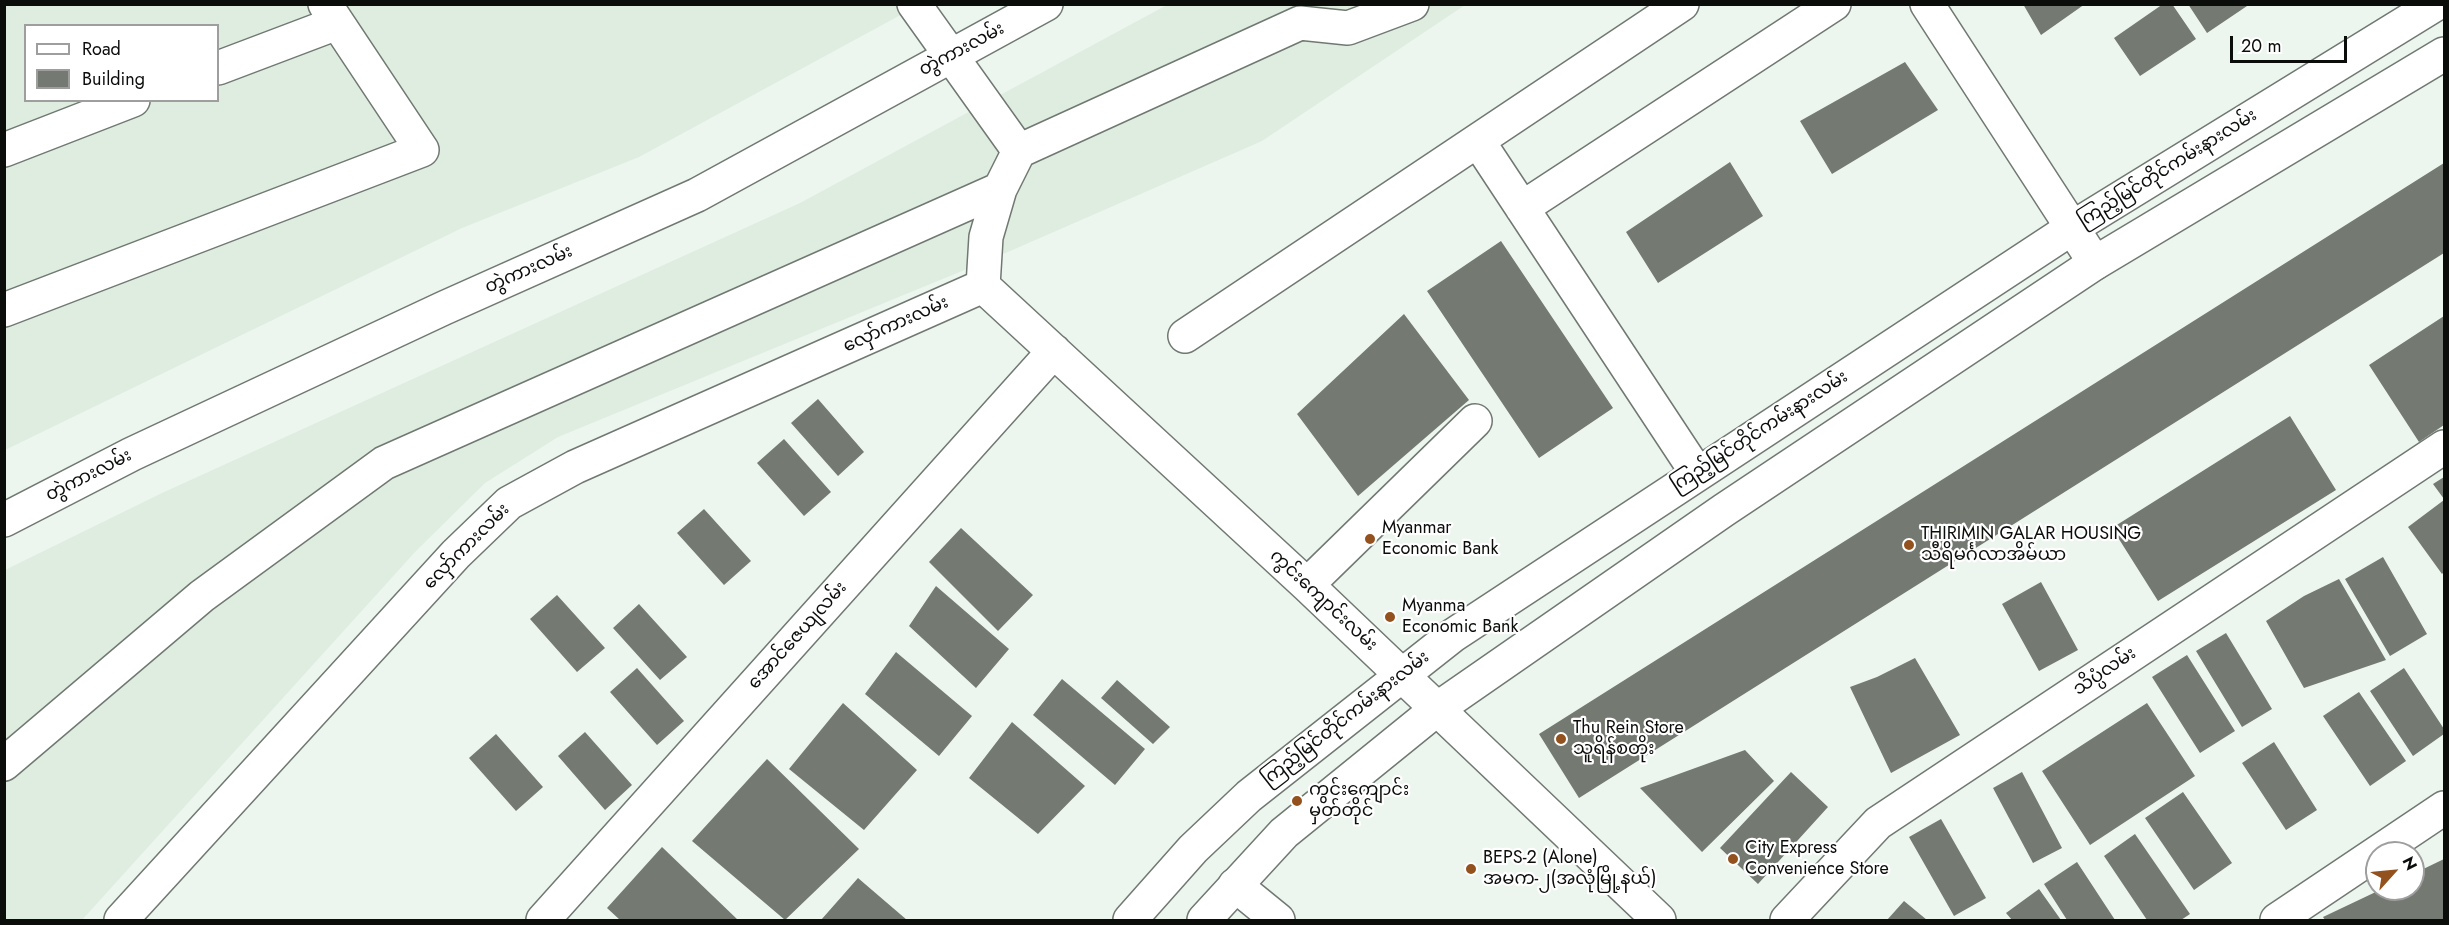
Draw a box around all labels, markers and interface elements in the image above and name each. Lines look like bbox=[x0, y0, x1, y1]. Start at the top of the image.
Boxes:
street label: တွဲကားလမ်း bbox=[916, 19, 1008, 81]
legend bbox=[24, 24, 219, 102]
scale bar bbox=[2233, 24, 2350, 62]
text: 20 m bbox=[2241, 33, 2281, 59]
text: Road bbox=[82, 36, 121, 62]
text: Building bbox=[82, 66, 145, 92]
street label: ကြည့်မြင်တိုင်ကမ်းနားလမ်း bbox=[2075, 105, 2261, 233]
street label: တွဲကားလမ်း bbox=[482, 241, 576, 299]
street label: လှော်ကားလမ်း bbox=[840, 292, 952, 358]
street label: ကြည့်မြင်တိုင်ကမ်းနားလမ်း bbox=[1668, 367, 1852, 497]
street label: တွဲကားလမ်း bbox=[42, 445, 136, 507]
street label: လှော်ကားလမ်း bbox=[419, 499, 515, 595]
place label: Myanmar Economic Bank bbox=[1382, 518, 1498, 560]
place label: THIRIMIN GALAR HOUSING သီရိမင်္ဂလာအိမ်ယာ bbox=[1921, 524, 2141, 566]
marker: Myanmar Economic Bank bbox=[1363, 532, 1377, 546]
marker: THIRIMIN GALAR HOUSING သီရိမင်္ဂလာအိမ်ယာ bbox=[1902, 538, 1916, 552]
street label: ကွင်းကျောင်းလမ်း bbox=[1265, 546, 1381, 656]
street label: အောင်ဇေယျလမ်း bbox=[744, 578, 852, 694]
place label: Myanma Economic Bank bbox=[1402, 596, 1518, 638]
marker: Myanma Economic Bank bbox=[1383, 610, 1397, 624]
street label: သိပ္ပံလမ်း bbox=[2069, 643, 2141, 701]
street label: ကြည့်မြင်တိုင်ကမ်းနားလမ်း bbox=[1258, 647, 1434, 791]
place label: Thu Rein Store သူရိန်စတိုး bbox=[1573, 718, 1684, 760]
marker: Thu Rein Store သူရိန်စတိုး bbox=[1554, 732, 1568, 746]
place label: ကွင်းကျောင်း မှတ်တိုင် bbox=[1309, 780, 1409, 822]
marker: ကွင်းကျောင်း မှတ်တိုင် bbox=[1290, 794, 1304, 808]
place label: City Express Convenience Store bbox=[1745, 838, 1889, 880]
north arrow bbox=[2365, 841, 2425, 901]
place label: BEPS-2 (Alone) အမက-၂(အလုံမြို့နယ်) bbox=[1483, 848, 1656, 890]
marker: City Express Convenience Store bbox=[1726, 852, 1740, 866]
text: N bbox=[2397, 853, 2423, 874]
marker: BEPS-2 (Alone) အမက-၂(အလုံမြို့နယ်) bbox=[1464, 862, 1478, 876]

